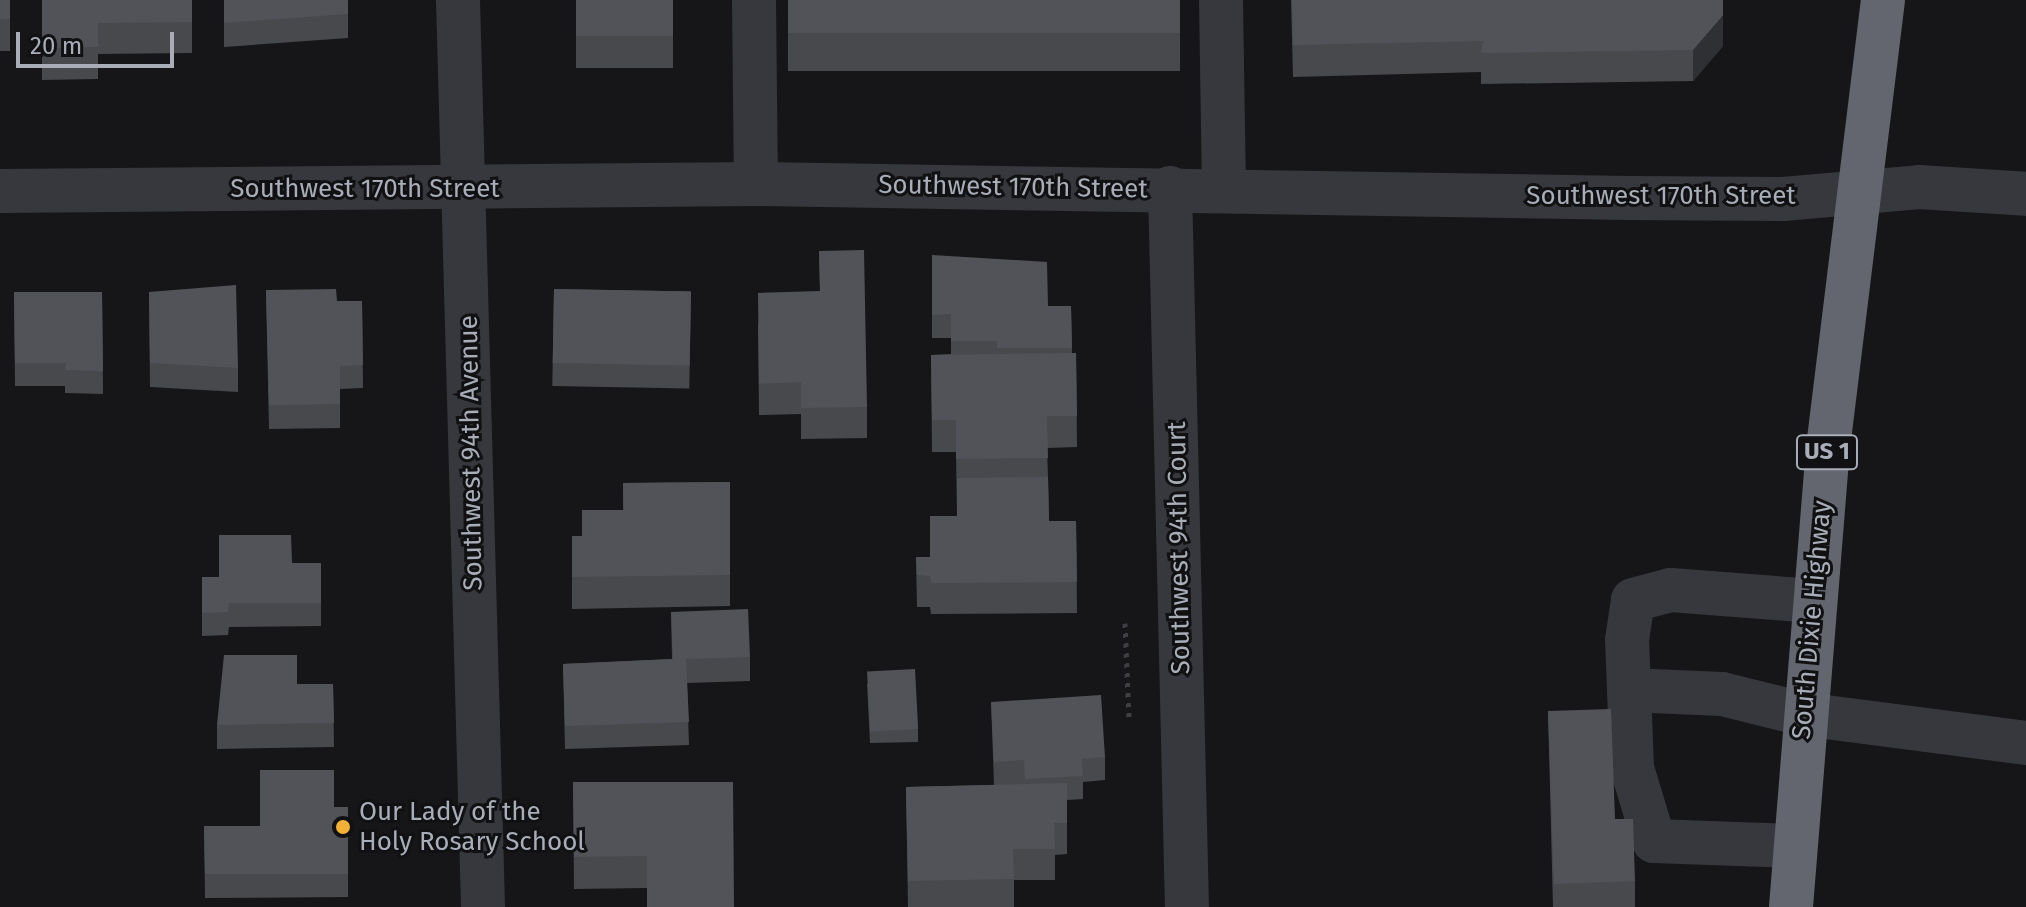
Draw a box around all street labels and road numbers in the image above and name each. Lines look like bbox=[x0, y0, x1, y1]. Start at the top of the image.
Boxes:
street label: Southwest 170th Street bbox=[878, 169, 1148, 205]
street label: Southwest 170th Street bbox=[230, 173, 500, 205]
street label: Southwest 170th Street bbox=[1526, 180, 1796, 212]
street label: Southwest 94th Avenue bbox=[453, 315, 489, 591]
street label: Southwest 94th Court bbox=[1161, 421, 1197, 675]
road number: US 1 bbox=[1795, 432, 1859, 472]
street label: South Dixie Highway bbox=[1786, 499, 1838, 741]

